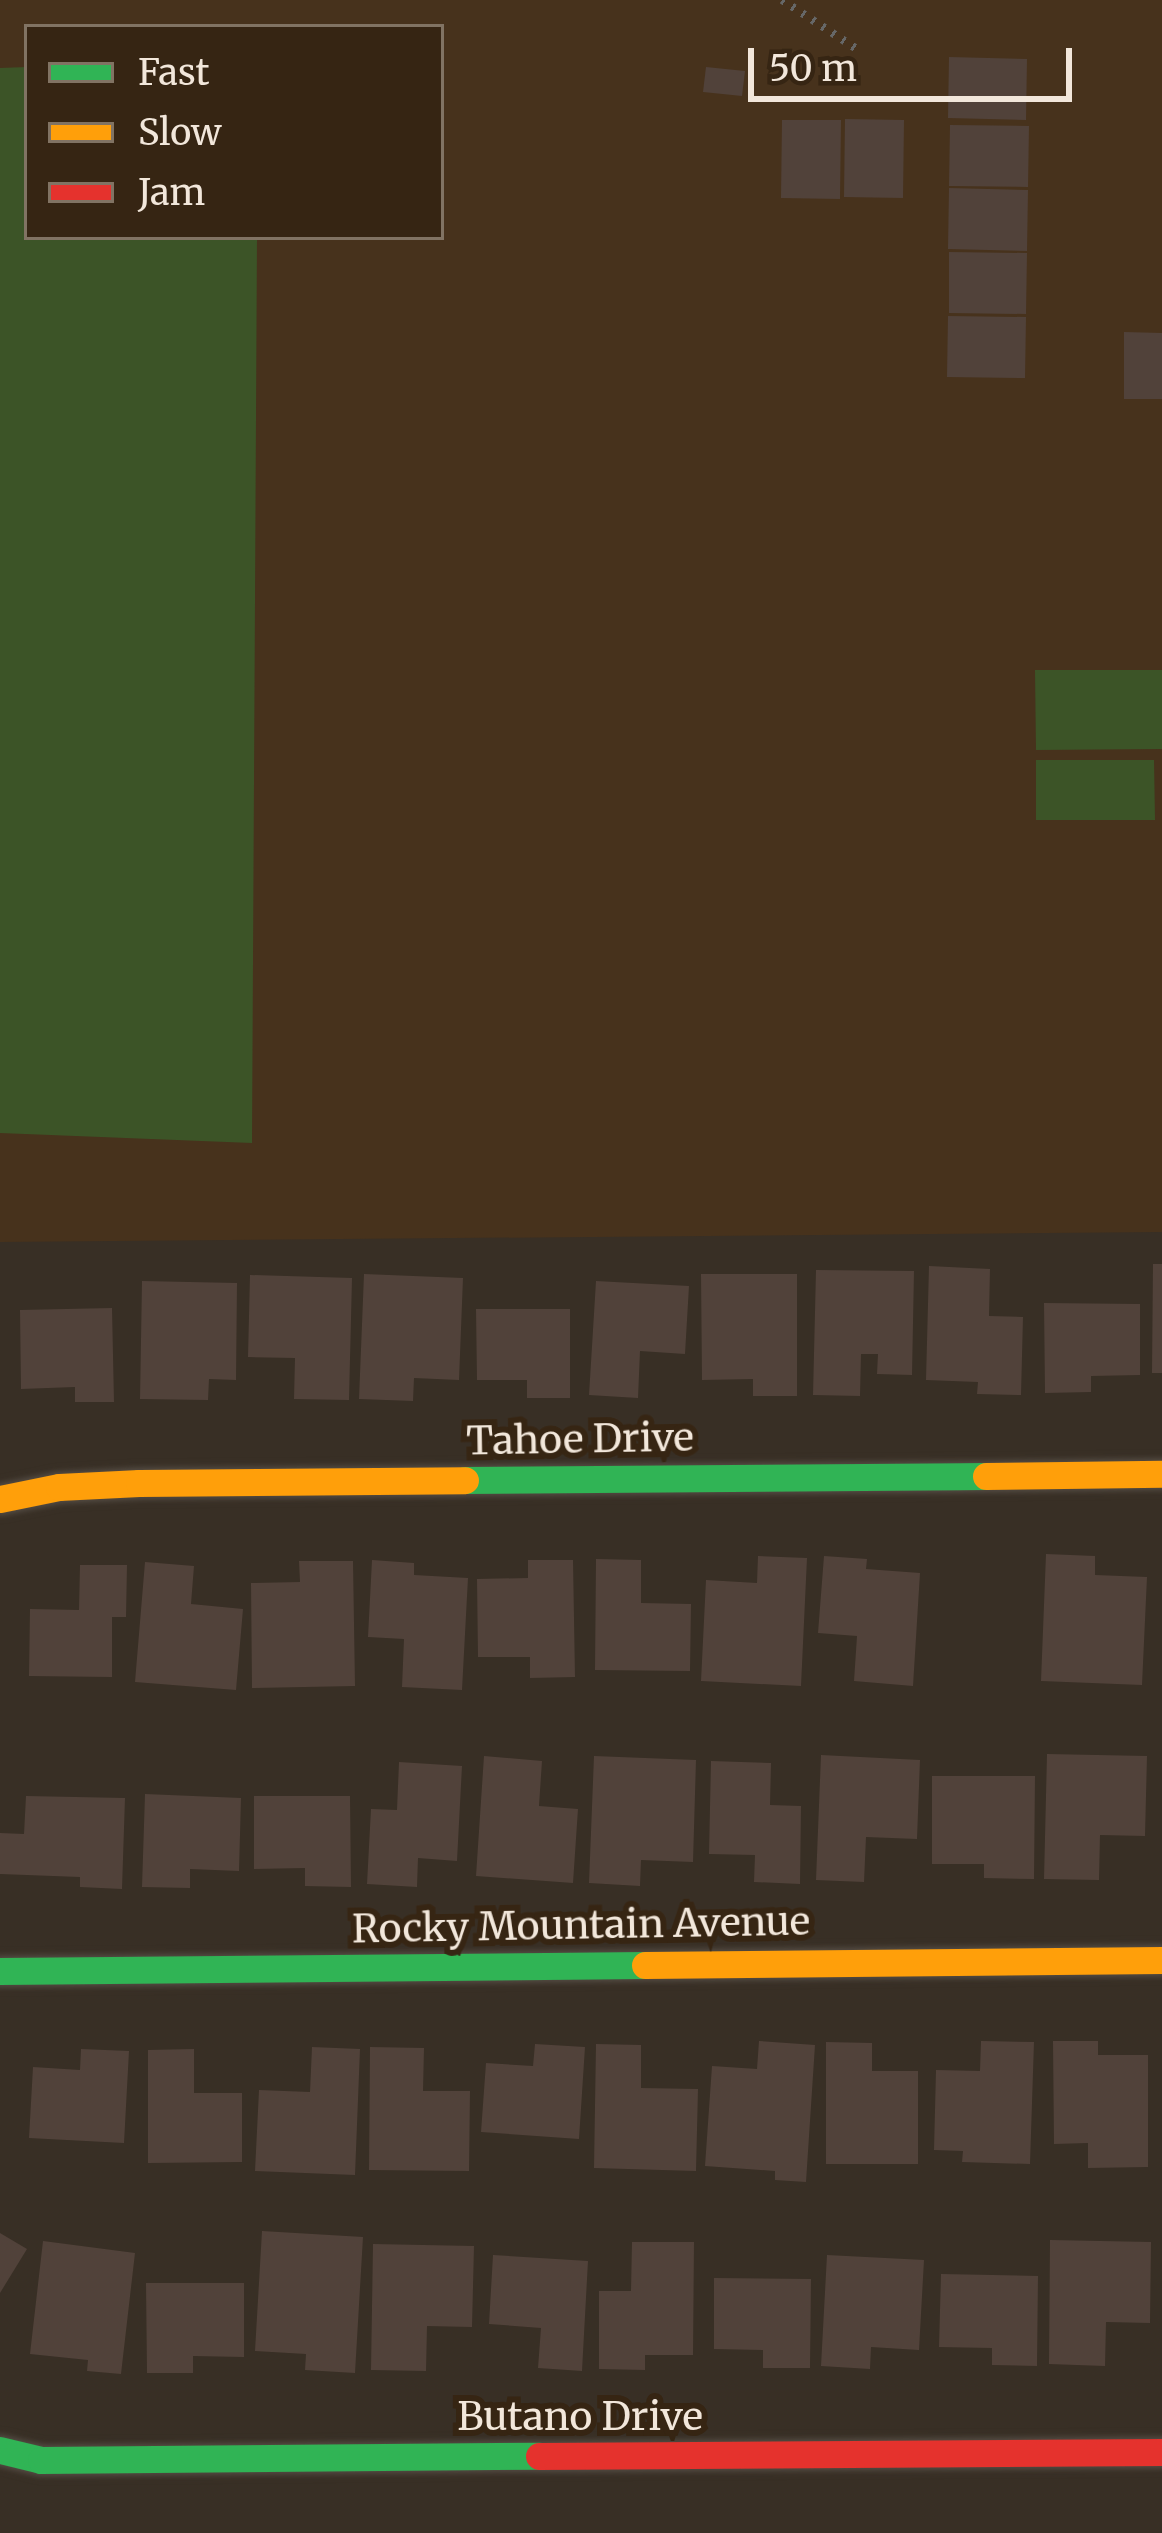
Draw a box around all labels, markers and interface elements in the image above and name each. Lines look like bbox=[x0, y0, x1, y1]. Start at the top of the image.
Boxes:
legend bbox=[24, 24, 444, 240]
scale bar bbox=[754, 24, 1078, 98]
text: 50 m bbox=[769, 46, 857, 91]
text: Fast bbox=[138, 50, 210, 95]
text: Slow bbox=[138, 110, 222, 155]
text: Jam bbox=[138, 170, 205, 215]
street label: Tahoe Drive bbox=[466, 1415, 694, 1465]
street label: Rocky Mountain Avenue bbox=[352, 1899, 810, 1953]
street label: Butano Drive bbox=[457, 2394, 703, 2440]

